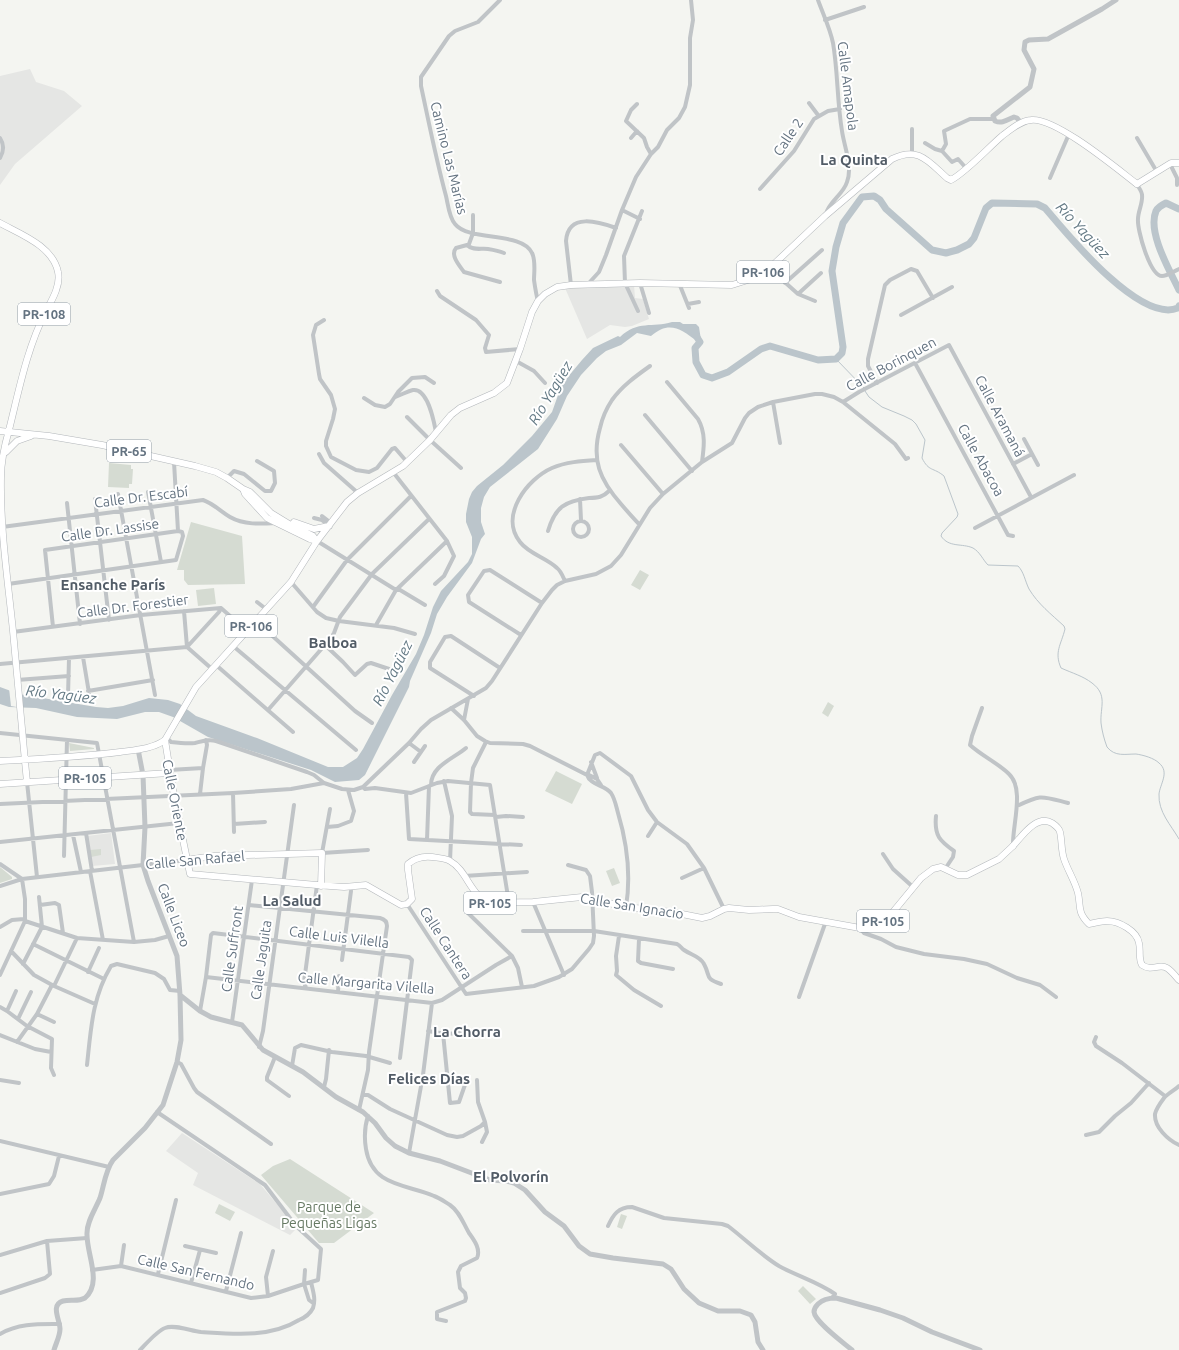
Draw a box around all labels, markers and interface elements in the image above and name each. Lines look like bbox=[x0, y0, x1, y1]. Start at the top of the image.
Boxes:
street label: Calle Amapola bbox=[835, 41, 861, 131]
street label: Camino Las Marías bbox=[427, 100, 471, 216]
street label: Calle 2 bbox=[770, 115, 806, 159]
district label: La Quinta bbox=[820, 151, 888, 168]
water label: Río Yagüez bbox=[1053, 198, 1114, 263]
road number: PR-106 bbox=[737, 261, 789, 283]
road number: PR-108 bbox=[18, 303, 70, 325]
street label: Calle Borinquen bbox=[843, 334, 939, 394]
water label: Río Yagüez bbox=[525, 357, 576, 428]
street label: Calle Aramaná bbox=[972, 372, 1028, 460]
street label: Calle Abacoa bbox=[955, 421, 1007, 499]
road number: PR-65 bbox=[107, 440, 151, 462]
street label: Calle Dr. Escabí bbox=[93, 483, 189, 511]
street label: Calle Dr. Lassise bbox=[60, 515, 160, 545]
district label: Ensanche París bbox=[61, 576, 165, 593]
street label: Calle Dr. Forestier bbox=[77, 591, 190, 621]
road number: PR-106 bbox=[225, 615, 277, 637]
district label: Balboa bbox=[309, 634, 357, 651]
water label: Río Yagüez bbox=[368, 637, 416, 708]
water label: Río Yagüez bbox=[25, 681, 98, 707]
street label: Calle Oriente bbox=[159, 758, 191, 842]
road number: PR-105 bbox=[59, 767, 111, 789]
street label: Calle San Rafael bbox=[145, 848, 246, 872]
street label: Calle Liceo bbox=[155, 881, 193, 949]
street label: Calle San Ignacio bbox=[579, 890, 685, 922]
district label: La Salud bbox=[262, 892, 322, 909]
road number: PR-105 bbox=[464, 892, 516, 914]
street label: Calle Suffront bbox=[218, 904, 246, 993]
street label: Calle Cantera bbox=[417, 904, 475, 982]
road number: PR-105 bbox=[857, 910, 909, 932]
street label: Calle Jaguita bbox=[247, 919, 275, 1001]
street label: Calle Luis Vilella bbox=[288, 923, 390, 951]
street label: Calle Margarita Vilella bbox=[297, 969, 435, 997]
district label: La Chorra bbox=[433, 1023, 501, 1040]
district label: Felices Días bbox=[388, 1070, 470, 1087]
district label: El Polvorín bbox=[473, 1168, 549, 1185]
park label: Parque de Pequeñas Ligas bbox=[281, 1199, 377, 1231]
street label: Calle San Fernando bbox=[136, 1251, 256, 1293]

